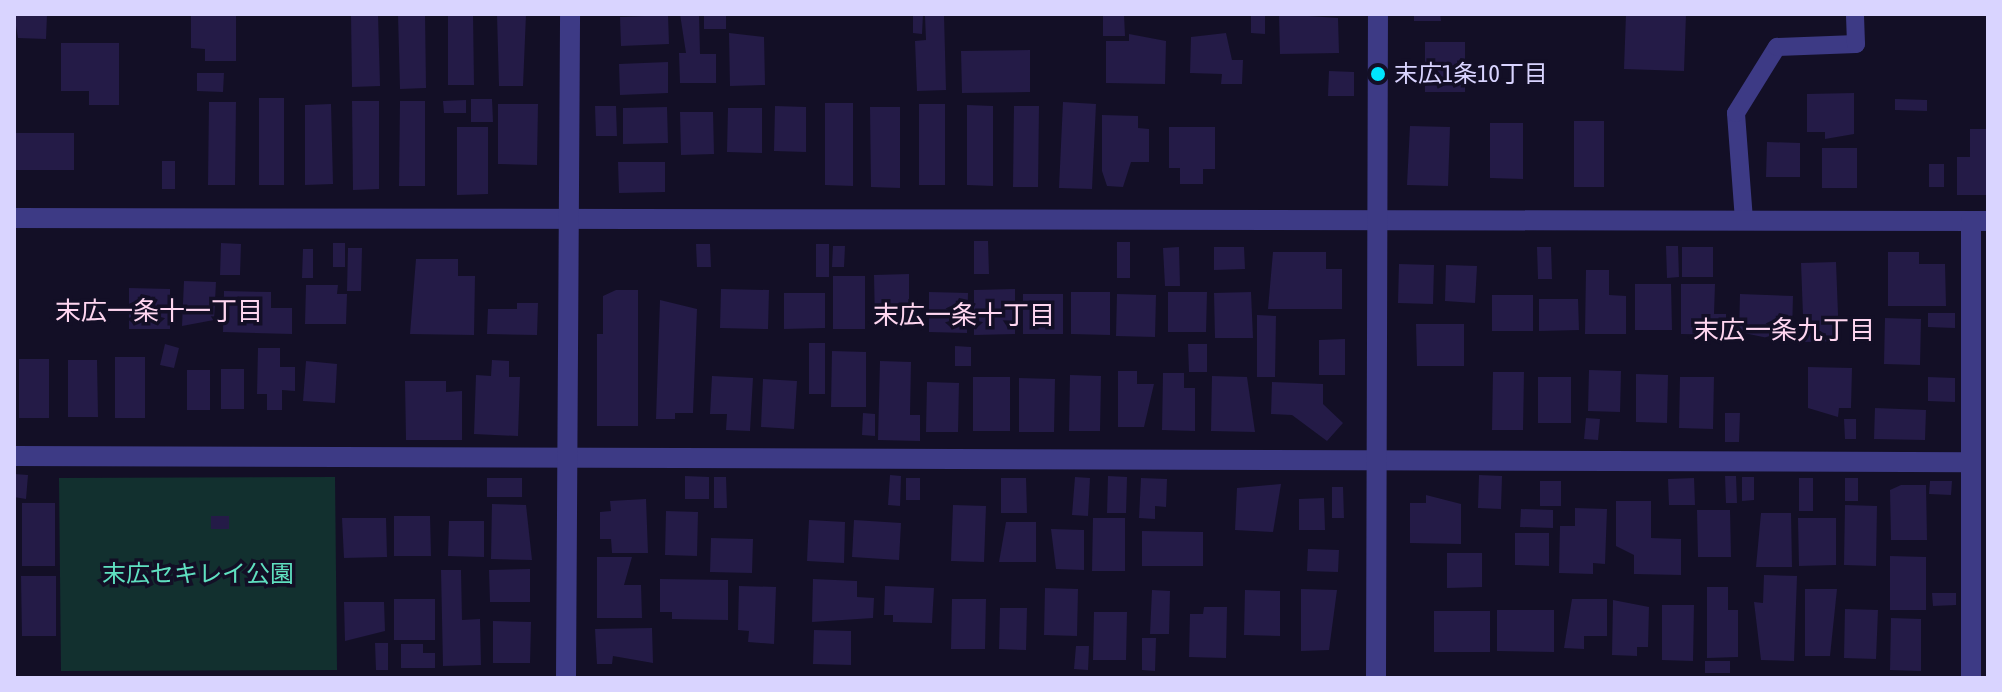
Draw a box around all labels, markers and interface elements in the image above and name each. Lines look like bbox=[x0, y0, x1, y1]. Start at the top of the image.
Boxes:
place label: 末広1条10丁目 bbox=[1394, 60, 1548, 88]
marker: 末広1条10丁目 bbox=[1369, 65, 1387, 83]
district label: 末広一条十一丁目 bbox=[55, 296, 263, 328]
district label: 末広一条十丁目 bbox=[873, 300, 1055, 332]
district label: 末広一条九丁目 bbox=[1693, 315, 1875, 347]
park label: 末広セキレイ公園 bbox=[102, 560, 294, 588]

